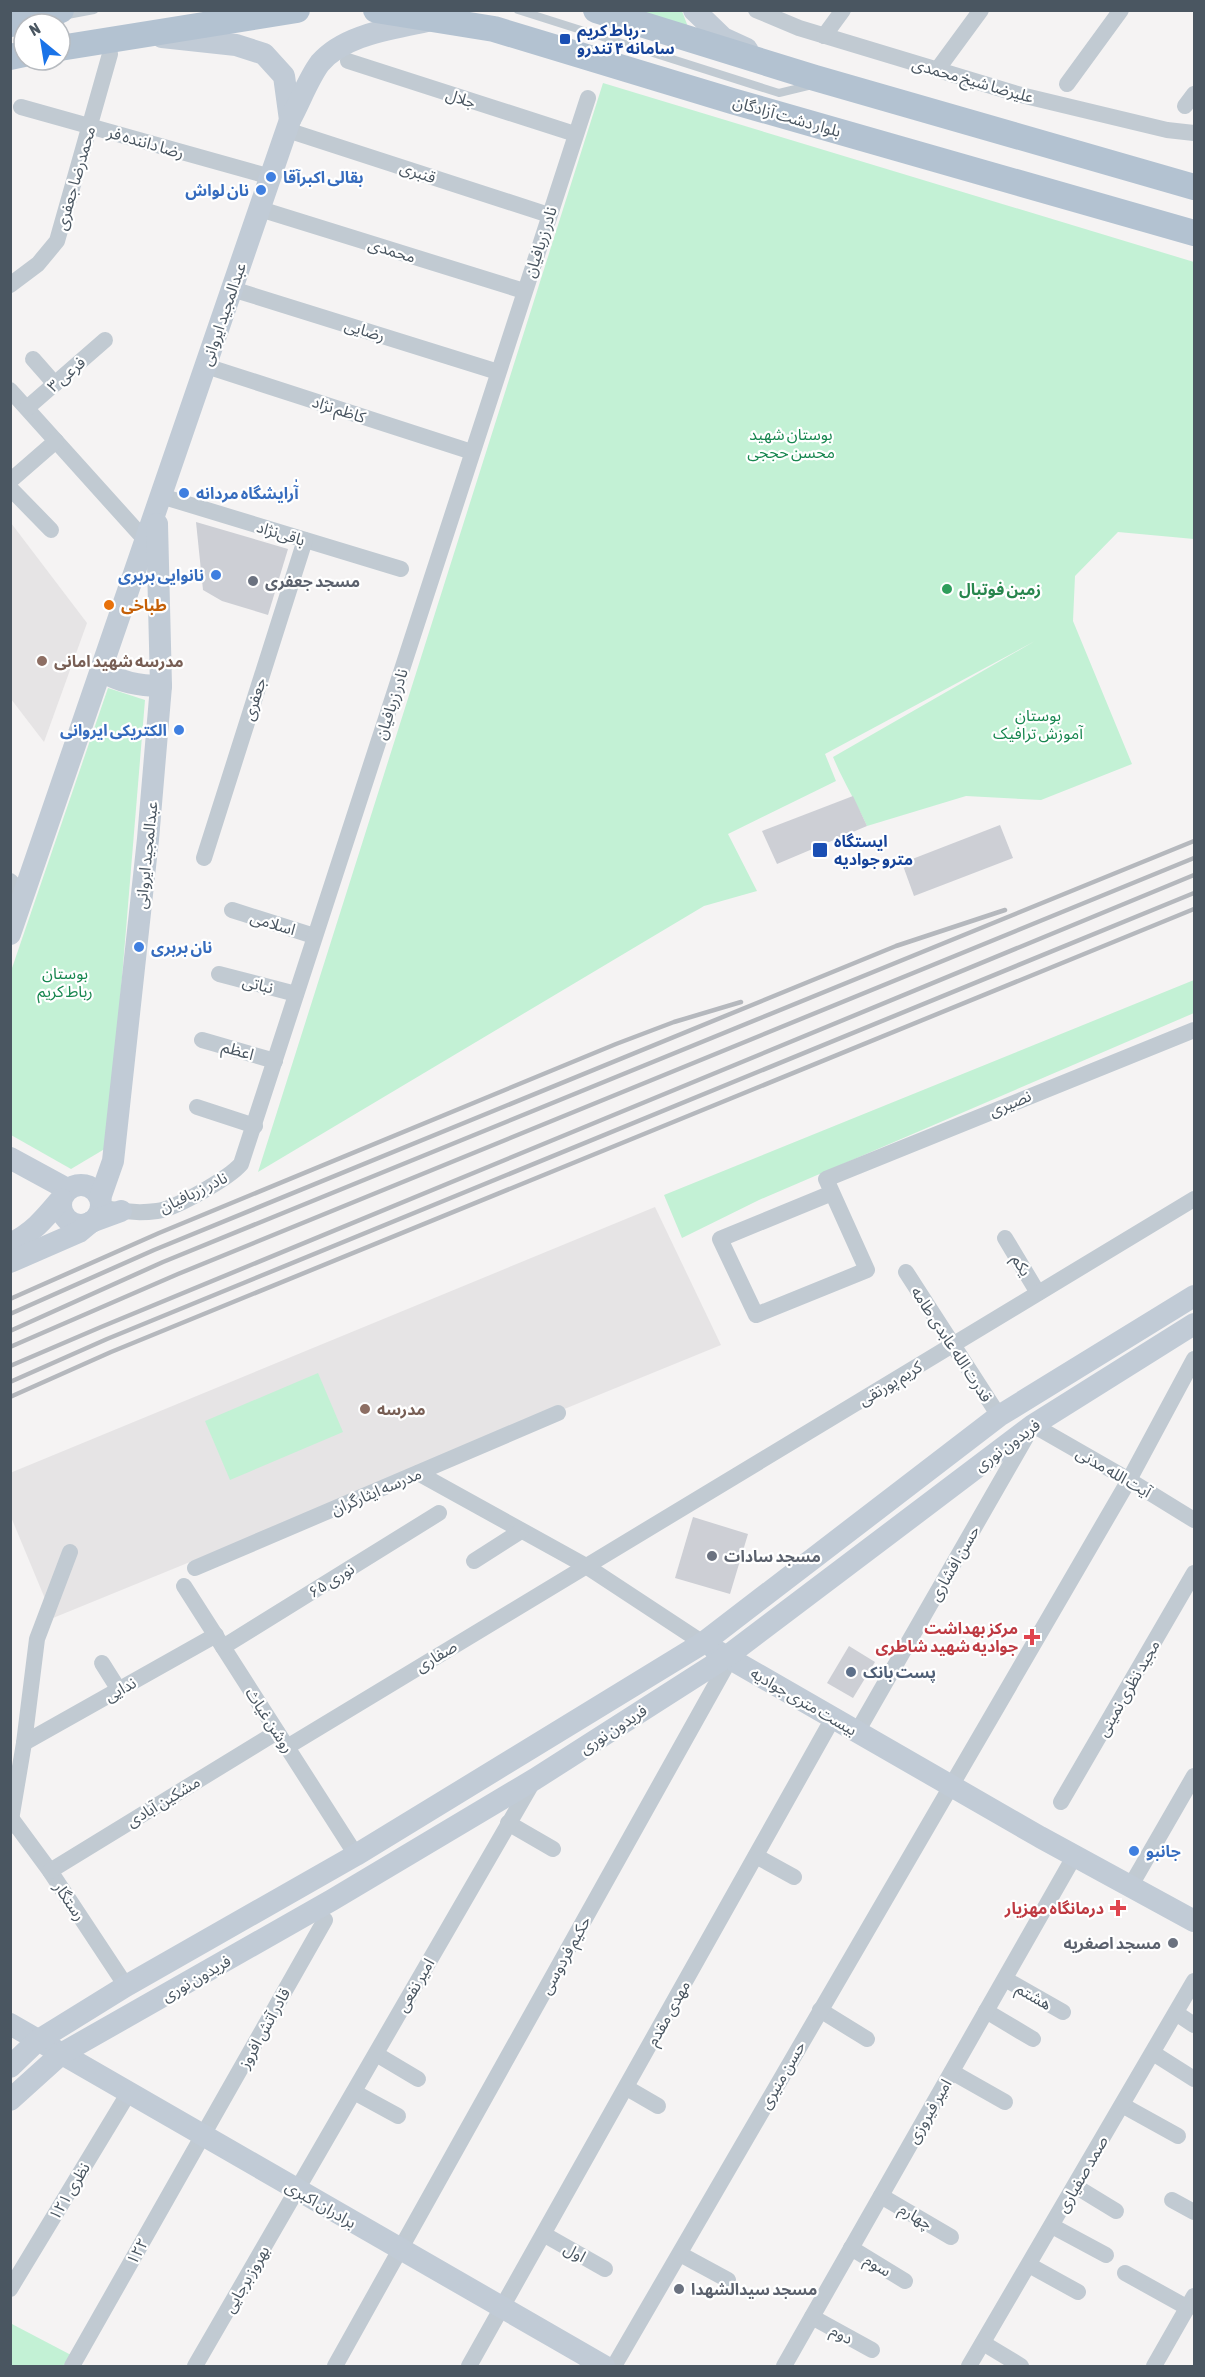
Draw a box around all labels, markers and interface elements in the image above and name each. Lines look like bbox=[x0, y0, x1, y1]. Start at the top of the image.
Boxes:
north arrow bbox=[12, 12, 72, 72]
text: N bbox=[26, 19, 43, 39]
place label: رباط کریم - سامانه ۴ تندرو bbox=[577, 21, 675, 58]
marker: رباط کریم - سامانه ۴ تندرو bbox=[558, 32, 572, 46]
street label: علیرضا شیخ محمدی bbox=[909, 54, 1036, 110]
street label: جلال bbox=[443, 85, 478, 113]
street label: بلوار دشت آزادگان bbox=[731, 92, 843, 141]
street label: رضا داننده‌ فر bbox=[105, 122, 186, 162]
street label: محمدرضا جعفری bbox=[52, 124, 99, 232]
street label: قنبری bbox=[397, 158, 438, 187]
place label: بقالی اکبرآقا bbox=[283, 168, 363, 187]
marker: بقالی اکبرآقا bbox=[264, 170, 278, 184]
place label: نان لواش bbox=[185, 181, 249, 200]
marker: نان لواش bbox=[254, 183, 268, 197]
street label: نادر زربافیان bbox=[520, 204, 561, 280]
street label: محمدی bbox=[366, 234, 418, 267]
street label: عبدالمجید ایروانی bbox=[197, 260, 250, 368]
street label: رضایی bbox=[342, 315, 387, 346]
street label: فرعی ۳ bbox=[43, 353, 89, 396]
street label: کاظم نژاد bbox=[309, 392, 368, 430]
park label: بوستان شهید محسن حججی bbox=[747, 425, 835, 462]
place label: آٰرایشگاه مردانه bbox=[196, 479, 299, 503]
marker: آٰرایشگاه مردانه bbox=[177, 486, 191, 500]
street label: باقی‌نژاد bbox=[254, 517, 307, 550]
place label: نانوایی بربری bbox=[118, 566, 204, 585]
marker: نانوایی بربری bbox=[209, 568, 223, 582]
place label: مسجد جعفری bbox=[265, 572, 360, 591]
marker: مسجد جعفری bbox=[246, 574, 260, 588]
place label: زمین فوتبال bbox=[959, 580, 1041, 599]
marker: زمین فوتبال bbox=[940, 582, 954, 596]
place label: طباخی bbox=[121, 596, 167, 615]
marker: طباخی bbox=[102, 598, 116, 612]
place label: مدرسه شهید امانی bbox=[54, 652, 184, 671]
marker: مدرسه شهید امانی bbox=[35, 654, 49, 668]
street label: نادر زربافیان bbox=[371, 666, 412, 742]
street label: جعفری bbox=[239, 675, 270, 723]
park label: بوستان آموزش ترافیک bbox=[993, 706, 1084, 743]
place label: الکتریکی ایروانی bbox=[60, 721, 167, 740]
marker: الکتریکی ایروانی bbox=[172, 723, 186, 737]
street label: عبدالمجید ایروانی bbox=[131, 800, 162, 910]
place label: ایستگاه مترو جوادیه bbox=[834, 832, 913, 869]
marker: ایستگاه مترو جوادیه bbox=[811, 841, 829, 859]
street label: اسلامی bbox=[248, 908, 298, 939]
place label: نان بربری bbox=[151, 938, 212, 957]
marker: نان بربری bbox=[132, 940, 146, 954]
park label: بوستان رباط کریم bbox=[37, 964, 93, 1004]
street label: نباتی bbox=[241, 972, 275, 997]
street label: اعظم bbox=[219, 1037, 256, 1067]
street label: نصیری bbox=[986, 1086, 1034, 1121]
street label: نادر زربافیان bbox=[156, 1168, 230, 1217]
street label: یکم bbox=[1005, 1251, 1035, 1281]
street label: قدرت الله عابدی طامه bbox=[907, 1283, 996, 1406]
street label: کریم پورتقی bbox=[855, 1357, 927, 1412]
place label: مدرسه bbox=[377, 1400, 426, 1419]
marker: مدرسه bbox=[358, 1402, 372, 1416]
street label: فریدون نوری bbox=[971, 1415, 1044, 1476]
street label: آیت‌ الله مدنی bbox=[1073, 1443, 1156, 1502]
street label: مدرسه ایثارگران bbox=[328, 1464, 424, 1519]
street label: حسن افشاری bbox=[925, 1522, 984, 1604]
place label: مسجد سادات bbox=[724, 1547, 821, 1566]
marker: مسجد سادات bbox=[705, 1549, 719, 1563]
street label: نوری ۶۵ bbox=[305, 1559, 358, 1602]
place label: مرکز بهداشت جوادیه شهید شاطری bbox=[875, 1619, 1018, 1656]
marker: مرکز بهداشت جوادیه شهید شاطری bbox=[1023, 1628, 1041, 1646]
street label: صفاری bbox=[412, 1637, 460, 1676]
street label: مجید نظری نمینی bbox=[1093, 1637, 1164, 1740]
street label: بیست متری جوادیه bbox=[747, 1663, 860, 1740]
place label: پست بانک bbox=[863, 1663, 936, 1683]
marker: پست بانک bbox=[844, 1665, 858, 1679]
street label: ندایی bbox=[101, 1673, 139, 1706]
street label: روشن غیاث bbox=[241, 1684, 298, 1756]
street label: فریدون نوری bbox=[576, 1701, 651, 1758]
street label: مشکین آبادی bbox=[123, 1772, 204, 1831]
place label: جانبو bbox=[1146, 1842, 1181, 1861]
marker: جانبو bbox=[1127, 1844, 1141, 1858]
street label: رستگار bbox=[49, 1877, 89, 1924]
place label: درمانگاه مهزیار bbox=[1004, 1899, 1104, 1918]
marker: درمانگاه مهزیار bbox=[1109, 1899, 1127, 1917]
street label: حکیم فردوسی bbox=[536, 1913, 597, 1999]
place label: مسجد اصغریه bbox=[1063, 1934, 1161, 1953]
marker: مسجد اصغریه bbox=[1166, 1936, 1180, 1950]
street label: فریدون نوری bbox=[158, 1951, 234, 2006]
street label: امیر نفعی bbox=[392, 1955, 438, 2016]
street label: مهدی مقدم bbox=[643, 1977, 697, 2051]
street label: هشتم bbox=[1011, 1979, 1055, 2017]
street label: قادر آتش افروز bbox=[234, 1985, 294, 2073]
street label: حسن منیری bbox=[755, 2038, 809, 2113]
street label: امیر فیروزی bbox=[903, 2076, 956, 2147]
street label: صمد صفیاری bbox=[1053, 2133, 1112, 2216]
street label: نظری ۱۲۱ bbox=[45, 2159, 94, 2224]
street label: برادران اکبری bbox=[282, 2177, 359, 2232]
street label: چهارم bbox=[894, 2199, 936, 2236]
street label: ۱۲۲ bbox=[122, 2235, 152, 2267]
street label: اول bbox=[560, 2239, 589, 2267]
street label: بهروز برجایی bbox=[220, 2242, 273, 2316]
street label: سوم bbox=[859, 2250, 895, 2283]
place label: مسجد سیدالشهدا bbox=[691, 2280, 817, 2299]
marker: مسجد سیدالشهدا bbox=[672, 2282, 686, 2296]
street label: دوم bbox=[826, 2321, 856, 2351]

